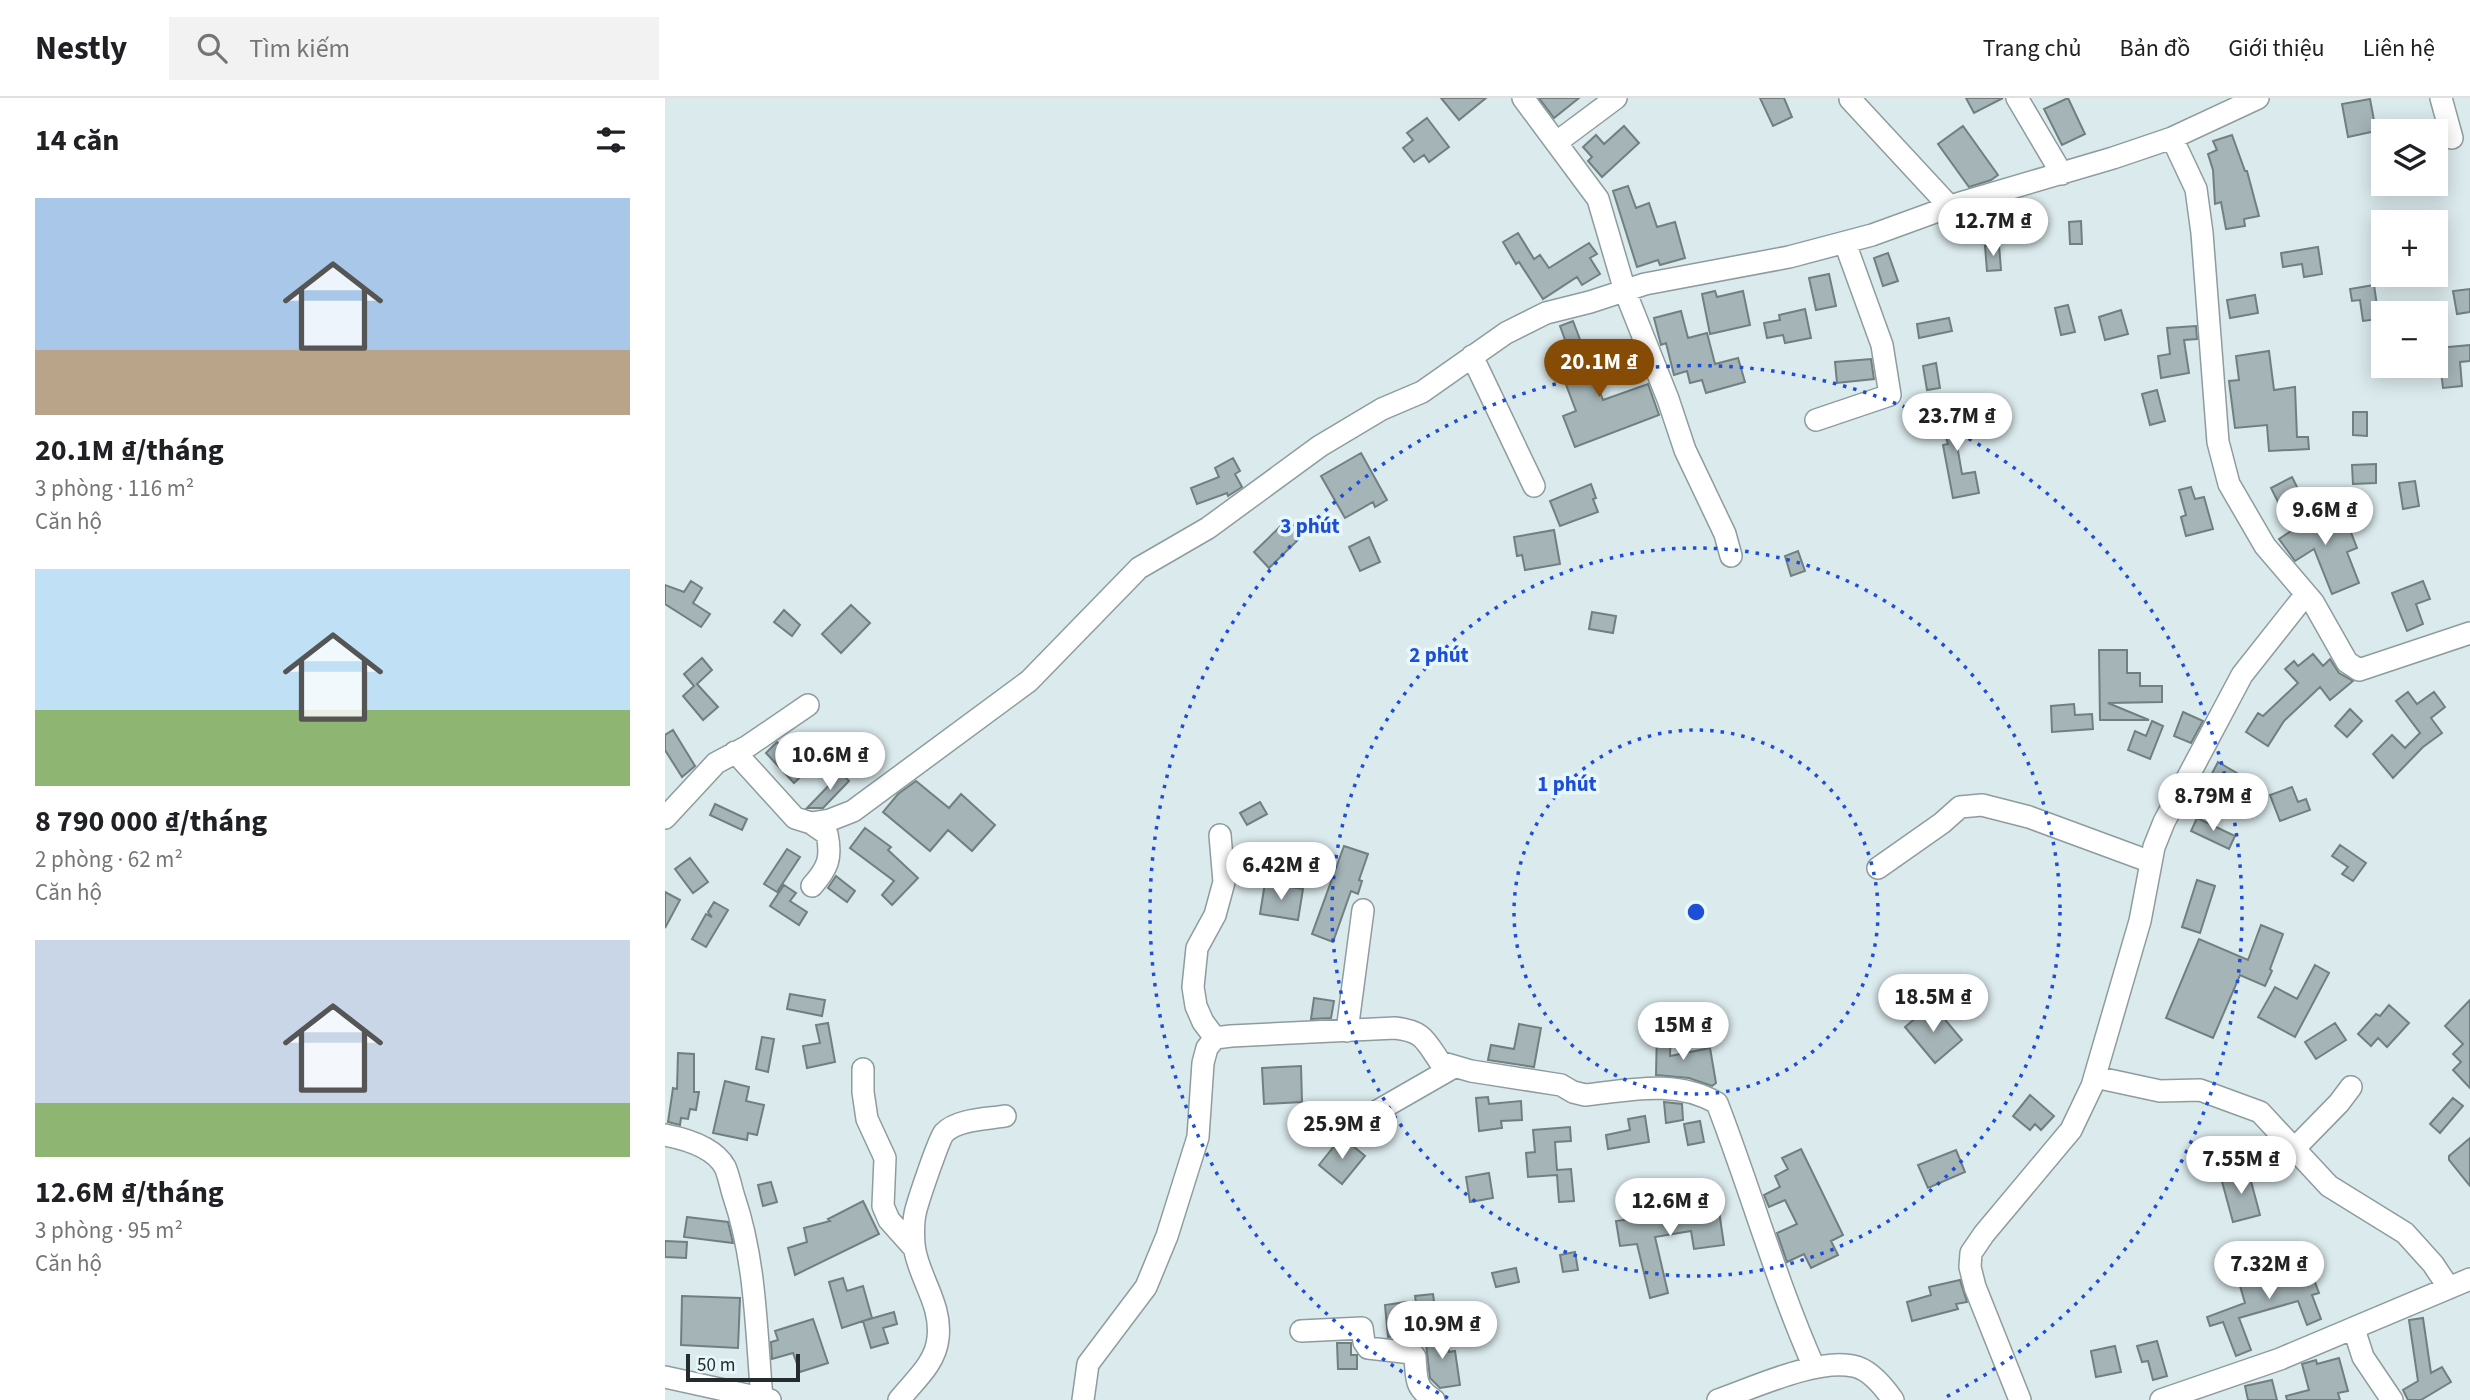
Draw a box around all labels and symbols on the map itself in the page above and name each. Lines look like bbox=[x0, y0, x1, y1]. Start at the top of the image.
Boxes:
pin: 12.7M ₫ bbox=[1928, 198, 2058, 258]
pin: 20.1M ₫ bbox=[1534, 340, 1664, 399]
pin: 23.7M ₫ bbox=[1892, 394, 2022, 453]
pin: 9.6M ₫ bbox=[2268, 488, 2382, 547]
text: 3 phút bbox=[1280, 511, 1340, 541]
text: 2 phút bbox=[1409, 640, 1469, 670]
pin: 10.6M ₫ bbox=[765, 732, 895, 792]
text: 1 phút bbox=[1537, 769, 1597, 799]
pin: 8.79M ₫ bbox=[2148, 774, 2278, 833]
pin: 6.42M ₫ bbox=[1216, 842, 1346, 902]
centre of rings bbox=[1684, 900, 1708, 924]
pin: 18.5M ₫ bbox=[1868, 974, 1998, 1034]
pin: 15M ₫ bbox=[1634, 1002, 1732, 1062]
pin: 25.9M ₫ bbox=[1277, 1102, 1407, 1161]
pin: 7.55M ₫ bbox=[2176, 1136, 2306, 1196]
pin: 12.6M ₫ bbox=[1605, 1178, 1735, 1238]
pin: 7.32M ₫ bbox=[2204, 1242, 2334, 1301]
pin: 10.9M ₫ bbox=[1377, 1302, 1507, 1361]
scale bar bbox=[686, 1351, 800, 1383]

